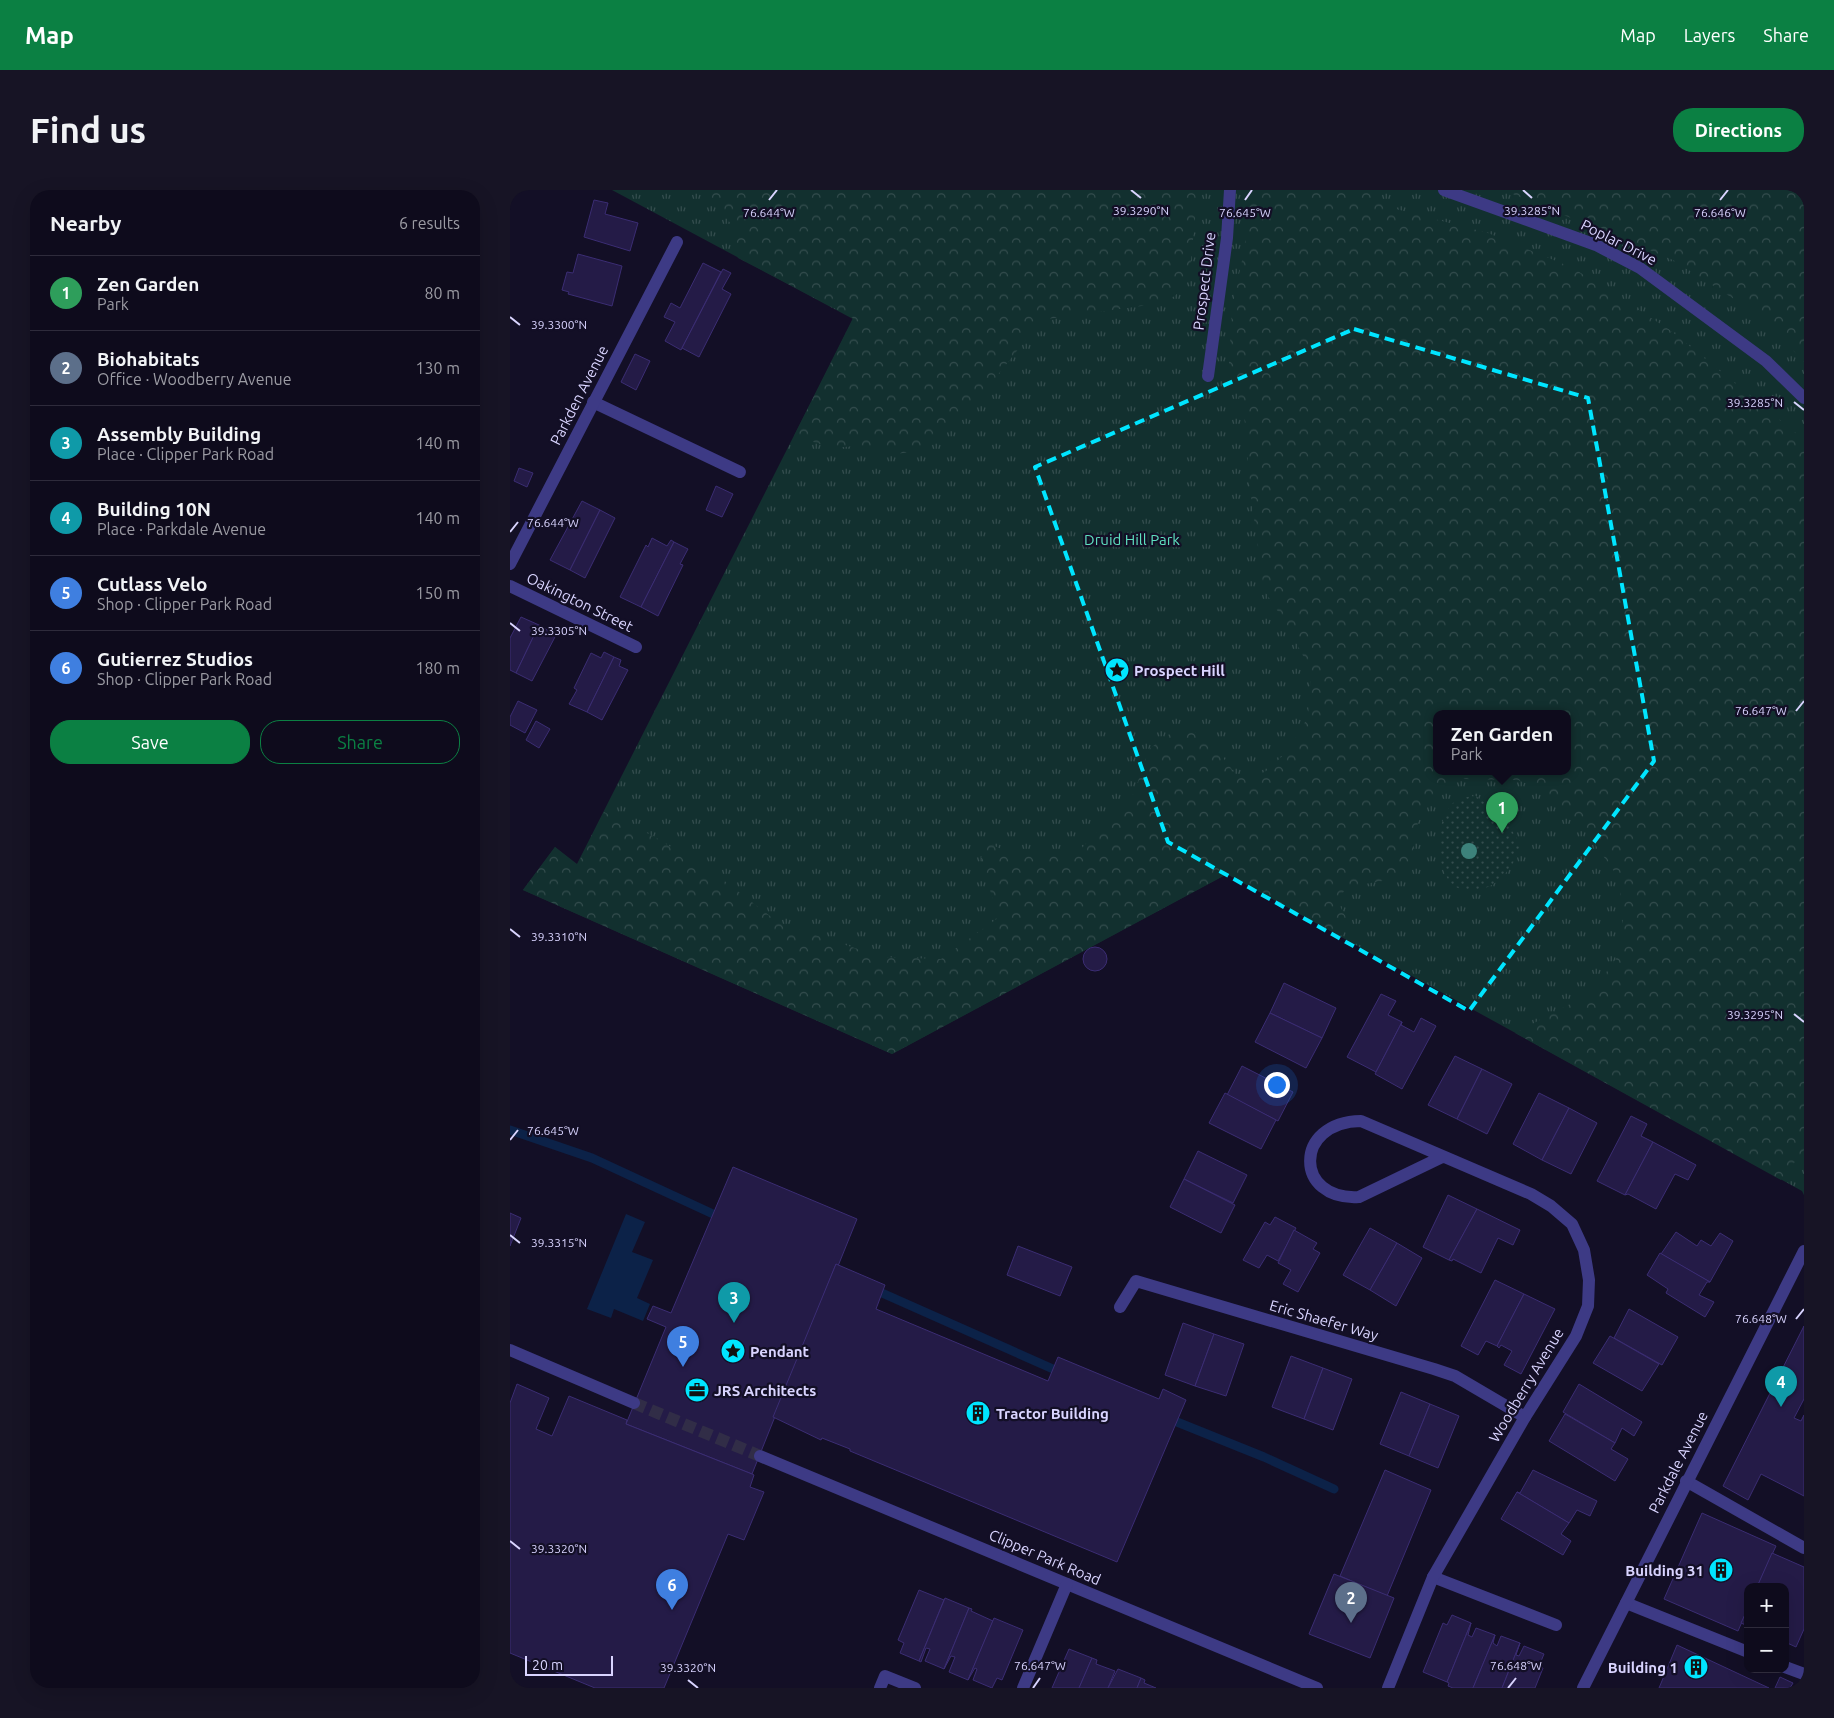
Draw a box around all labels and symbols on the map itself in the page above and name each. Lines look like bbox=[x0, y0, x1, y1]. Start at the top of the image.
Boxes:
text: 39.3290°N bbox=[1113, 204, 1169, 217]
text: 39.3285°N bbox=[1504, 204, 1560, 217]
text: 76.644°W bbox=[743, 206, 795, 219]
text: 76.645°W bbox=[1219, 206, 1271, 219]
text: 76.646°W bbox=[1694, 206, 1746, 219]
street label: Poplar Drive bbox=[1578, 216, 1660, 268]
street label: Prospect Drive bbox=[1190, 231, 1218, 331]
text: 39.3300°N bbox=[531, 318, 587, 331]
street label: Parkden Avenue bbox=[547, 343, 611, 447]
text: 39.3285°N bbox=[1727, 396, 1783, 409]
text: 76.644°W bbox=[527, 516, 579, 529]
park label: Druid Hill Park bbox=[1084, 531, 1180, 548]
street label: Oakington Street bbox=[524, 569, 636, 635]
text: 39.3305°N bbox=[531, 624, 587, 637]
place icon: Prospect Hill bbox=[1104, 657, 1130, 683]
place label: Prospect Hill bbox=[1134, 662, 1225, 679]
text: 76.647°W bbox=[1735, 704, 1787, 717]
pin: 1 bbox=[1486, 792, 1518, 833]
text: 39.3310°N bbox=[531, 930, 587, 943]
text: 39.3295°N bbox=[1727, 1008, 1783, 1021]
your location bbox=[1264, 1072, 1290, 1098]
text: 76.645°W bbox=[527, 1124, 579, 1137]
text: 39.3315°N bbox=[531, 1236, 587, 1249]
pin: 3 bbox=[718, 1282, 750, 1323]
street label: Eric Shaefer Way bbox=[1268, 1296, 1380, 1344]
text: 76.648°W bbox=[1735, 1312, 1787, 1325]
street label: Woodberry Avenue bbox=[1485, 1325, 1567, 1445]
pin: 5 bbox=[667, 1326, 699, 1367]
place icon: Pendant bbox=[720, 1338, 746, 1364]
place label: Pendant bbox=[750, 1343, 810, 1360]
pin: 4 bbox=[1765, 1366, 1797, 1407]
office icon: JRS Architects bbox=[684, 1377, 710, 1403]
place label: JRS Architects bbox=[714, 1382, 816, 1399]
building icon: Tractor Building bbox=[965, 1400, 991, 1426]
place label: Tractor Building bbox=[996, 1405, 1109, 1422]
street label: Parkdale Avenue bbox=[1645, 1408, 1711, 1516]
street label: Clipper Park Road bbox=[987, 1526, 1103, 1588]
text: 39.3320°N bbox=[531, 1542, 587, 1555]
building icon: Building 31 bbox=[1708, 1557, 1734, 1583]
place label: Building 31 bbox=[1625, 1562, 1704, 1579]
pin: 6 bbox=[656, 1569, 688, 1610]
pin: 2 bbox=[1335, 1582, 1367, 1623]
scale bar bbox=[525, 1653, 612, 1676]
building icon: Building 1 bbox=[1683, 1654, 1709, 1680]
text: 76.647°W bbox=[1014, 1659, 1066, 1672]
text: 76.648°W bbox=[1490, 1659, 1542, 1672]
place label: Building 1 bbox=[1608, 1659, 1678, 1676]
text: 39.3320°N bbox=[660, 1661, 716, 1674]

